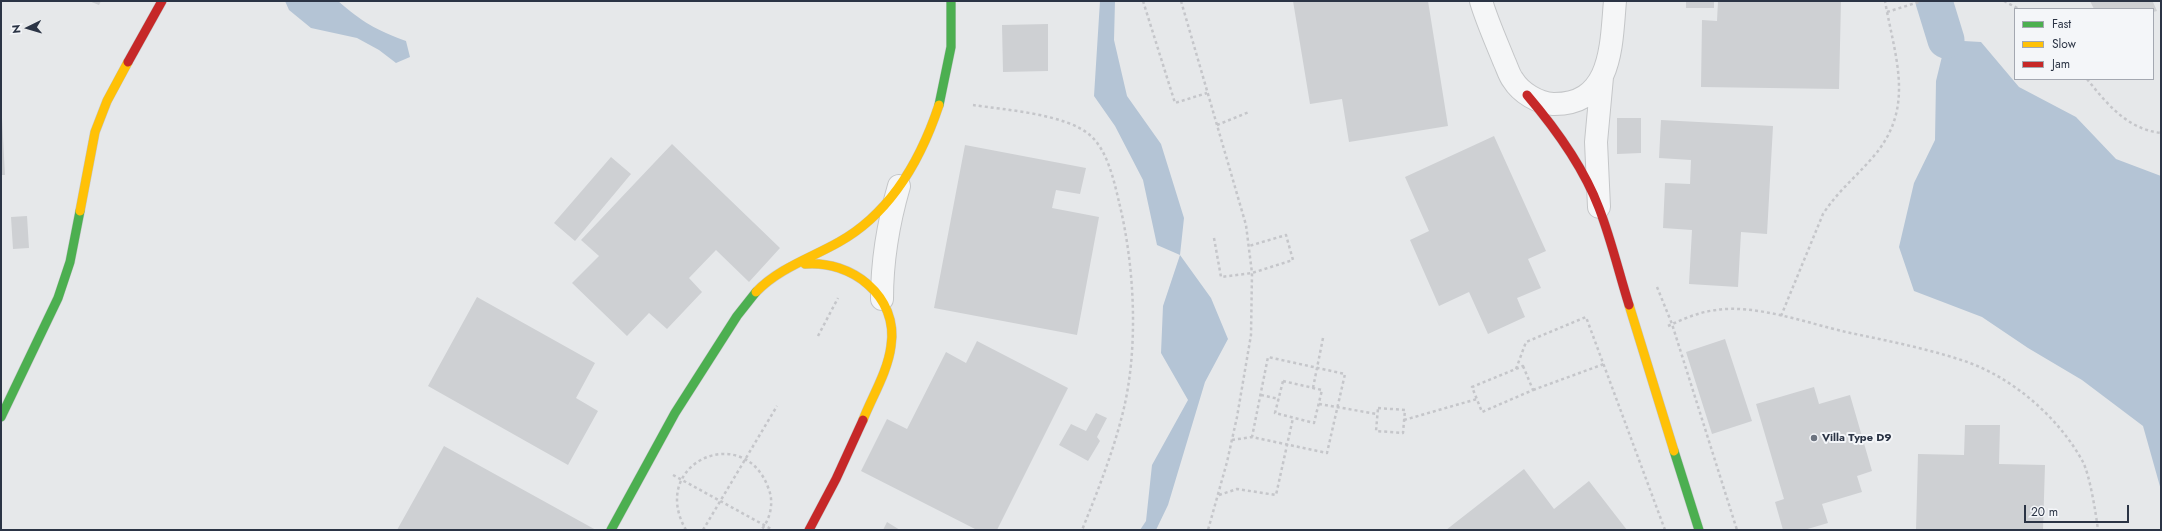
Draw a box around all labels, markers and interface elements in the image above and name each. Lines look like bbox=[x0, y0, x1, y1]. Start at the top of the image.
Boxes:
north arrow bbox=[8, 8, 48, 48]
legend bbox=[2014, 8, 2154, 80]
text: Fast bbox=[2052, 15, 2071, 33]
text: N bbox=[8, 24, 24, 34]
text: Slow bbox=[2052, 35, 2076, 53]
text: Jam bbox=[2052, 55, 2070, 73]
place label: Villa Type D9 bbox=[1822, 431, 1892, 445]
marker: Villa Type D9 bbox=[1809, 433, 1819, 443]
scale bar bbox=[2026, 497, 2131, 523]
text: 20 m bbox=[2031, 503, 2058, 521]

